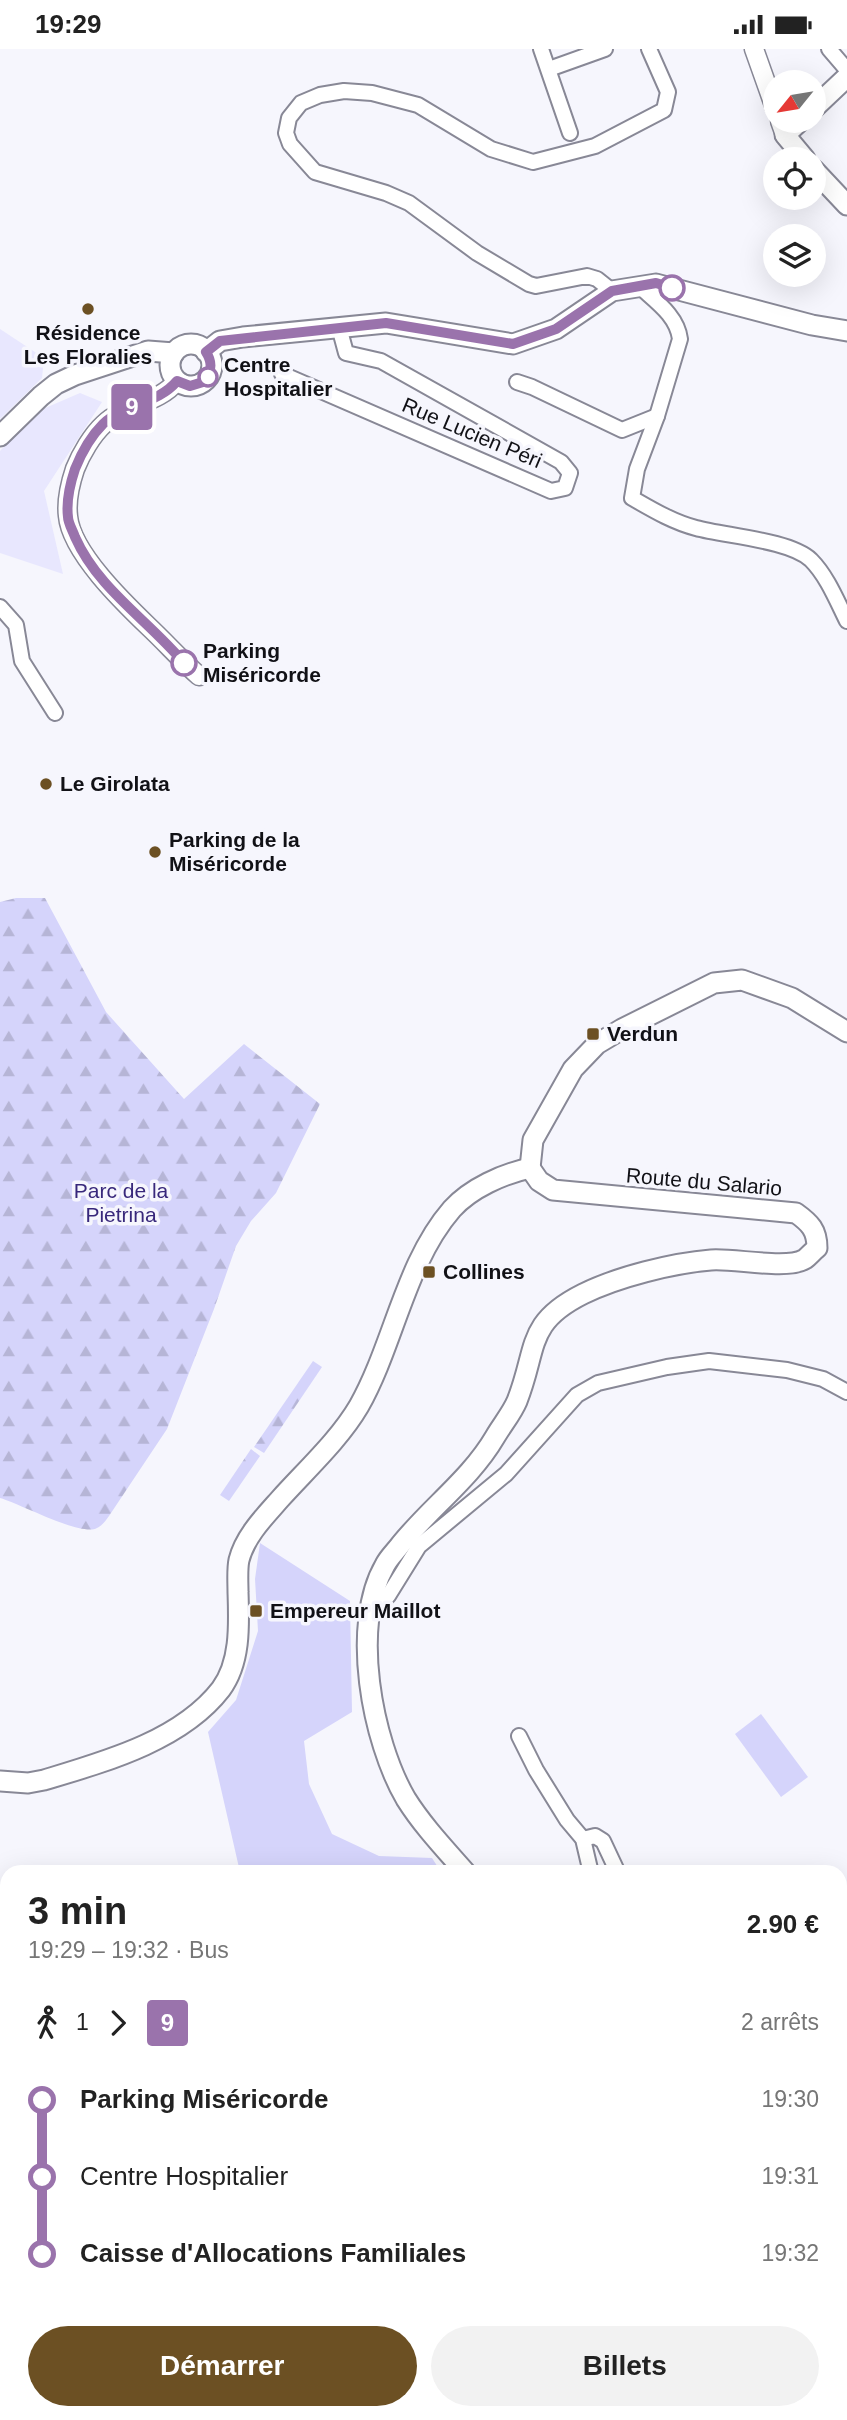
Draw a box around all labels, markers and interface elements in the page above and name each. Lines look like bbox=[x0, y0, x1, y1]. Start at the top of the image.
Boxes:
text: 19:29 bbox=[35, 9, 102, 39]
north arrow bbox=[763, 70, 826, 133]
map controls bbox=[763, 70, 826, 287]
button: locate bbox=[763, 147, 826, 210]
button: layers bbox=[763, 224, 826, 287]
unlabelled marker bbox=[659, 275, 685, 301]
marker: Résidence Les Floralies bbox=[80, 301, 96, 317]
place label: Résidence Les Floralies bbox=[24, 321, 152, 368]
place label: Centre Hospitalier bbox=[224, 353, 333, 400]
marker: Centre Hospitalier bbox=[198, 367, 218, 387]
line badge: 9 bbox=[109, 384, 155, 430]
text: 9 bbox=[125, 393, 139, 420]
street label: Rue Lucien Péri bbox=[399, 393, 545, 472]
place label: Parking Miséricorde bbox=[203, 639, 321, 686]
marker: Parking Miséricorde bbox=[171, 650, 197, 676]
place label: Le Girolata bbox=[60, 772, 170, 795]
marker: Le Girolata bbox=[38, 776, 54, 792]
place label: Parking de la Miséricorde bbox=[169, 828, 300, 875]
marker: Parking de la Miséricorde bbox=[147, 844, 163, 860]
place label: Verdun bbox=[607, 1022, 678, 1045]
marker: Verdun bbox=[585, 1026, 601, 1042]
street label: Route du Salario bbox=[625, 1163, 783, 1200]
park label: Parc de la Pietrina bbox=[74, 1179, 169, 1226]
place label: Collines bbox=[443, 1260, 525, 1283]
marker: Collines bbox=[421, 1264, 437, 1280]
place label: Empereur Maillot bbox=[270, 1599, 440, 1622]
marker: Empereur Maillot bbox=[248, 1603, 264, 1619]
text: 3 min bbox=[28, 1890, 127, 1932]
text: 2.90 € bbox=[747, 1909, 819, 1939]
text: 19:29 – 19:32 · Bus bbox=[28, 1937, 229, 1963]
icon: walk bbox=[28, 2004, 66, 2042]
icon: forward bbox=[99, 2004, 137, 2042]
text: 1 bbox=[76, 2009, 89, 2035]
text: 9 bbox=[161, 2009, 174, 2036]
text: 2 arrêts bbox=[741, 2009, 819, 2035]
text: Parking Miséricorde bbox=[80, 2084, 329, 2114]
text: 19:30 bbox=[761, 2086, 819, 2112]
text: Centre Hospitalier bbox=[80, 2161, 288, 2191]
text: 19:31 bbox=[761, 2163, 819, 2189]
text: Caisse d'Allocations Familiales bbox=[80, 2238, 466, 2268]
text: 19:32 bbox=[761, 2240, 819, 2266]
button: Démarrer bbox=[28, 2326, 417, 2406]
button: Billets bbox=[431, 2326, 819, 2406]

